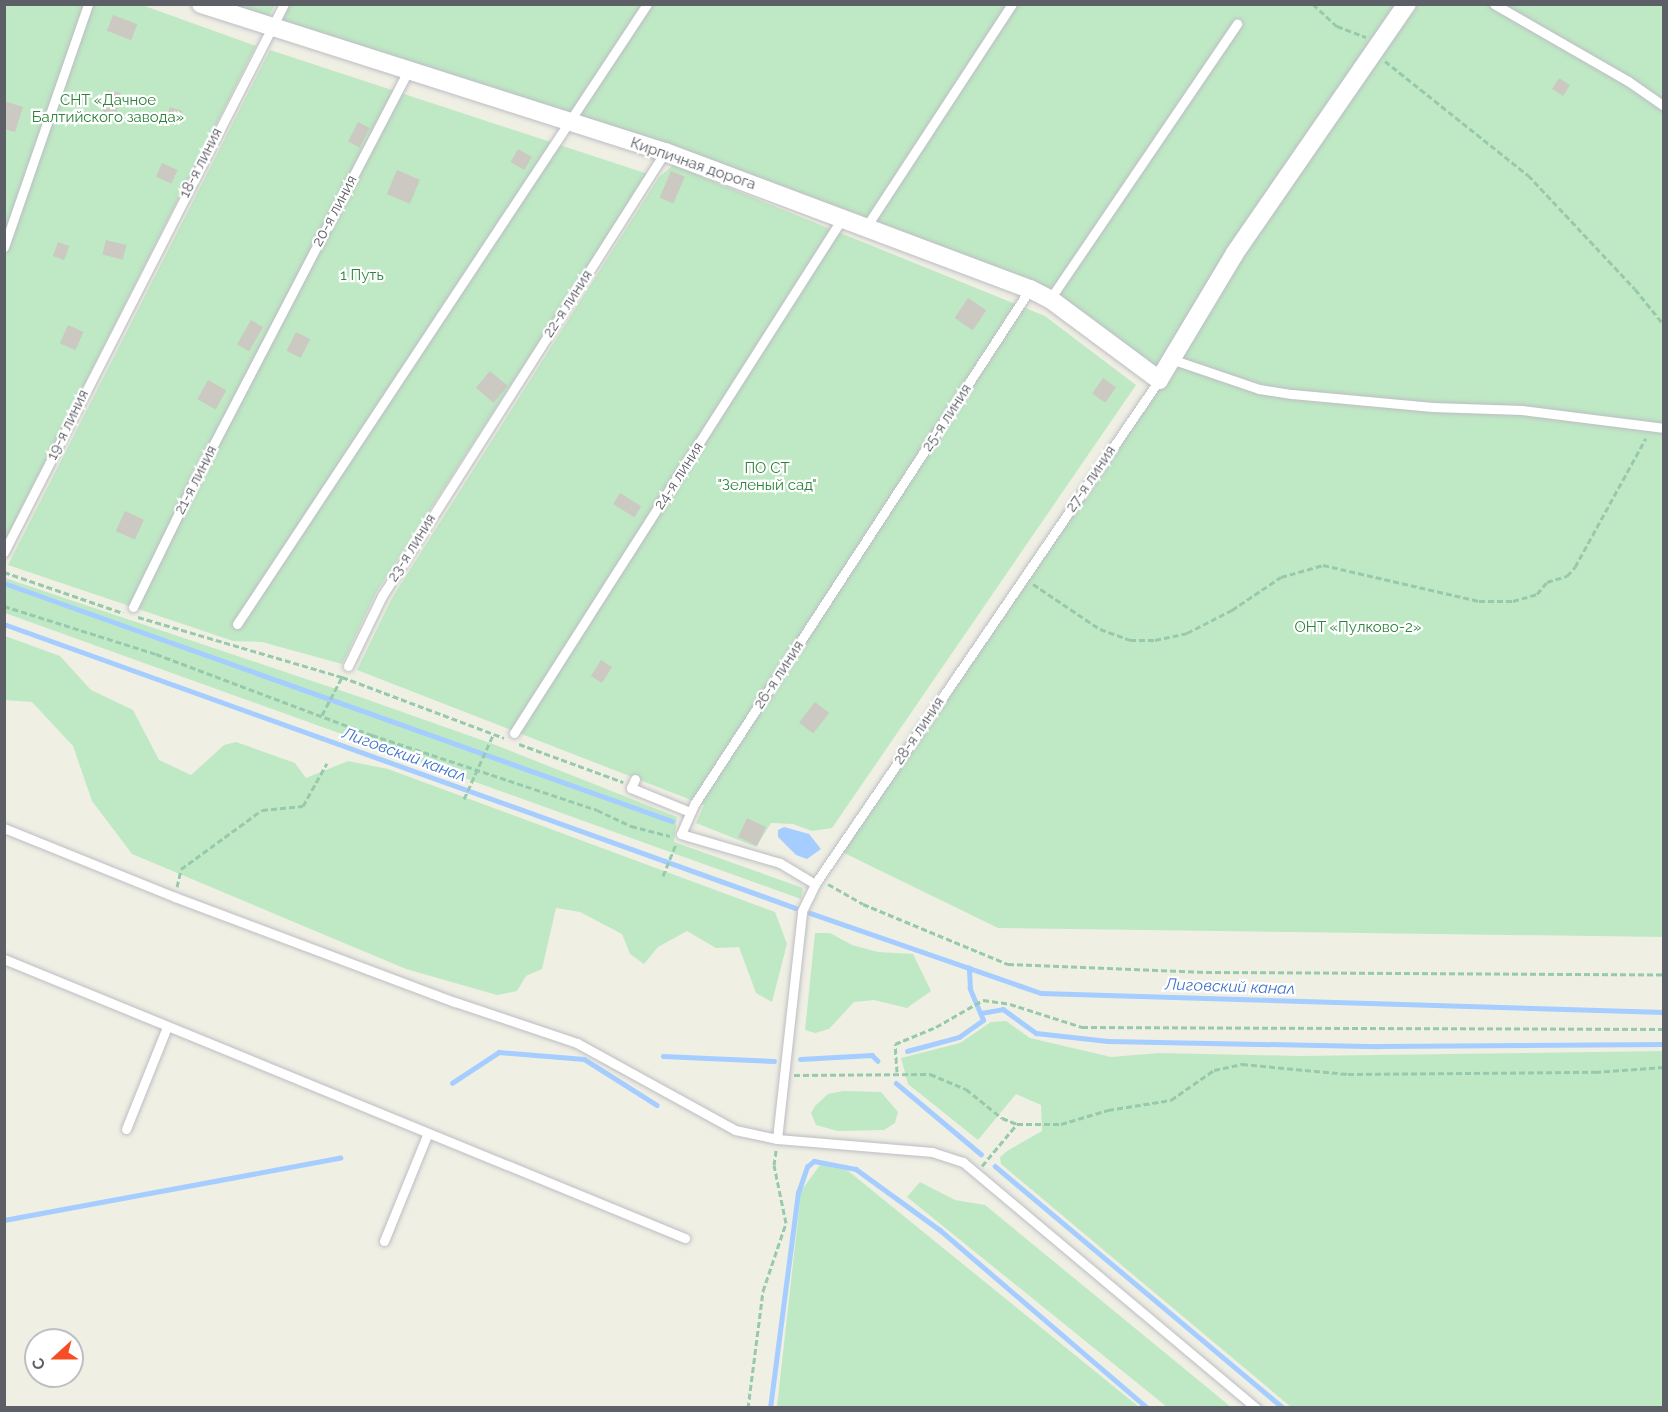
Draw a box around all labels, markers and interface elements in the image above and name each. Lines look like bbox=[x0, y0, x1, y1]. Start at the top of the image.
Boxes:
park label: СНТ «Дачное Балтийского завода» bbox=[32, 91, 184, 126]
street label: 18-я линия bbox=[176, 125, 226, 201]
street label: Кирпичная дорога bbox=[628, 134, 758, 194]
street label: 20-я линия bbox=[309, 172, 361, 250]
park label: 1 Путь bbox=[340, 267, 384, 285]
street label: 22-я линия bbox=[540, 267, 596, 341]
street label: 25-я линия bbox=[919, 381, 975, 455]
street label: 19-я линия bbox=[43, 387, 93, 463]
street label: 24-я линия bbox=[651, 439, 707, 513]
street label: 27-я линия bbox=[1062, 442, 1120, 516]
street label: 21-я линия bbox=[171, 443, 221, 517]
park label: ПО СТ "Зеленый сад" bbox=[717, 459, 817, 494]
street label: 23-я линия bbox=[384, 511, 440, 585]
park label: ОНТ «Пулково-2» bbox=[1294, 619, 1422, 637]
street label: 26-я линия bbox=[750, 638, 808, 712]
street label: 28-я линия bbox=[890, 694, 948, 768]
water label: Лиговский канал bbox=[339, 724, 469, 786]
water label: Лиговский канал bbox=[1164, 975, 1296, 999]
north arrow bbox=[24, 1328, 84, 1388]
text: С bbox=[28, 1355, 49, 1372]

